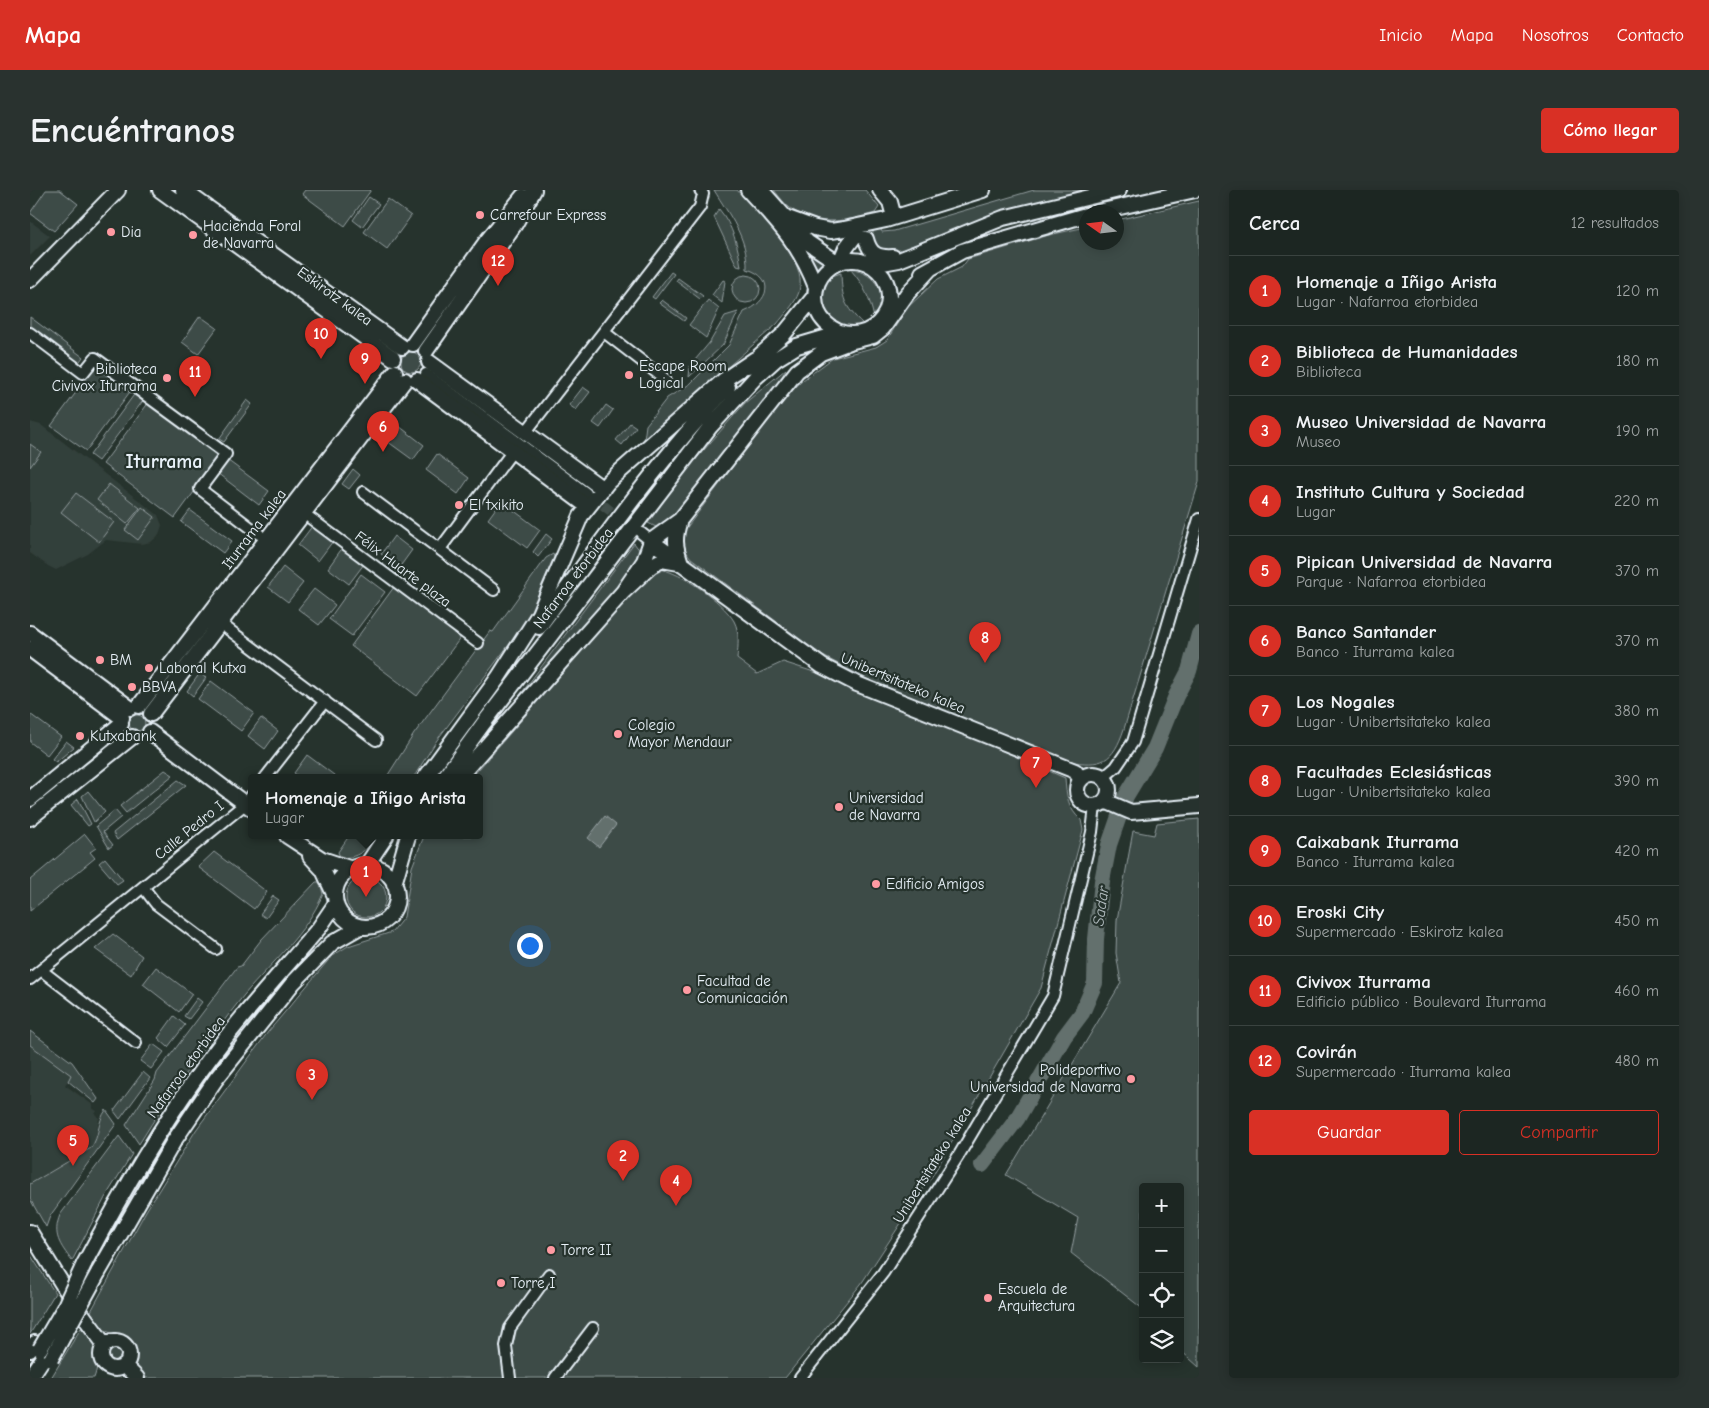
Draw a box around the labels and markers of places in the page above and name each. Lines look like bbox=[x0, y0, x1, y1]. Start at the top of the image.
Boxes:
place label: Carrefour Express bbox=[490, 206, 606, 224]
marker: Carrefour Express bbox=[474, 209, 486, 221]
place label: Hacienda Foral de Navarra bbox=[203, 217, 301, 252]
place label: Dia bbox=[121, 223, 142, 241]
marker: Dia bbox=[105, 226, 117, 238]
marker: Hacienda Foral de Navarra bbox=[187, 229, 199, 241]
pin: 12 bbox=[482, 245, 514, 286]
pin: 10 bbox=[305, 318, 337, 359]
pin: 9 bbox=[349, 343, 381, 384]
pin: 11 bbox=[179, 356, 211, 397]
place label: Escape Room Logical bbox=[639, 357, 727, 392]
place label: Biblioteca Civivox Iturrama bbox=[52, 360, 157, 395]
marker: Escape Room Logical bbox=[623, 369, 635, 381]
marker: Biblioteca Civivox Iturrama bbox=[161, 372, 173, 384]
pin: 6 bbox=[367, 411, 399, 452]
place label: El txikito bbox=[469, 496, 524, 514]
marker: El txikito bbox=[453, 499, 465, 511]
pin: 8 bbox=[969, 622, 1001, 663]
place label: BM bbox=[110, 651, 132, 669]
marker: BM bbox=[94, 654, 106, 666]
place label: Laboral Kutxa bbox=[159, 659, 247, 677]
marker: Laboral Kutxa bbox=[143, 662, 155, 674]
place label: BBVA bbox=[142, 678, 177, 696]
marker: BBVA bbox=[126, 681, 138, 693]
place label: Colegio Mayor Mendaur bbox=[628, 716, 731, 751]
place label: Kutxabank bbox=[90, 727, 157, 745]
marker: Colegio Mayor Mendaur bbox=[612, 728, 624, 740]
marker: Kutxabank bbox=[74, 730, 86, 742]
pin: 7 bbox=[1020, 747, 1052, 788]
place label: Universidad de Navarra bbox=[849, 789, 924, 824]
marker: Universidad de Navarra bbox=[833, 801, 845, 813]
pin: 1 bbox=[350, 856, 382, 897]
place label: Edificio Amigos bbox=[886, 875, 984, 893]
marker: Edificio Amigos bbox=[870, 878, 882, 890]
place label: Facultad de Comunicación bbox=[697, 972, 788, 1007]
marker: Facultad de Comunicación bbox=[681, 984, 693, 996]
pin: 3 bbox=[296, 1059, 328, 1100]
place label: Polideportivo Universidad de Navarra bbox=[970, 1061, 1121, 1096]
marker: Polideportivo Universidad de Navarra bbox=[1125, 1073, 1137, 1085]
pin: 5 bbox=[57, 1125, 89, 1166]
pin: 2 bbox=[607, 1140, 639, 1181]
pin: 4 bbox=[660, 1165, 692, 1206]
place label: Torre II bbox=[561, 1241, 611, 1259]
marker: Torre II bbox=[545, 1244, 557, 1256]
place label: Torre I bbox=[511, 1274, 556, 1292]
marker: Torre I bbox=[495, 1277, 507, 1289]
place label: Escuela de Arquitectura bbox=[998, 1280, 1075, 1315]
marker: Escuela de Arquitectura bbox=[982, 1292, 994, 1304]

